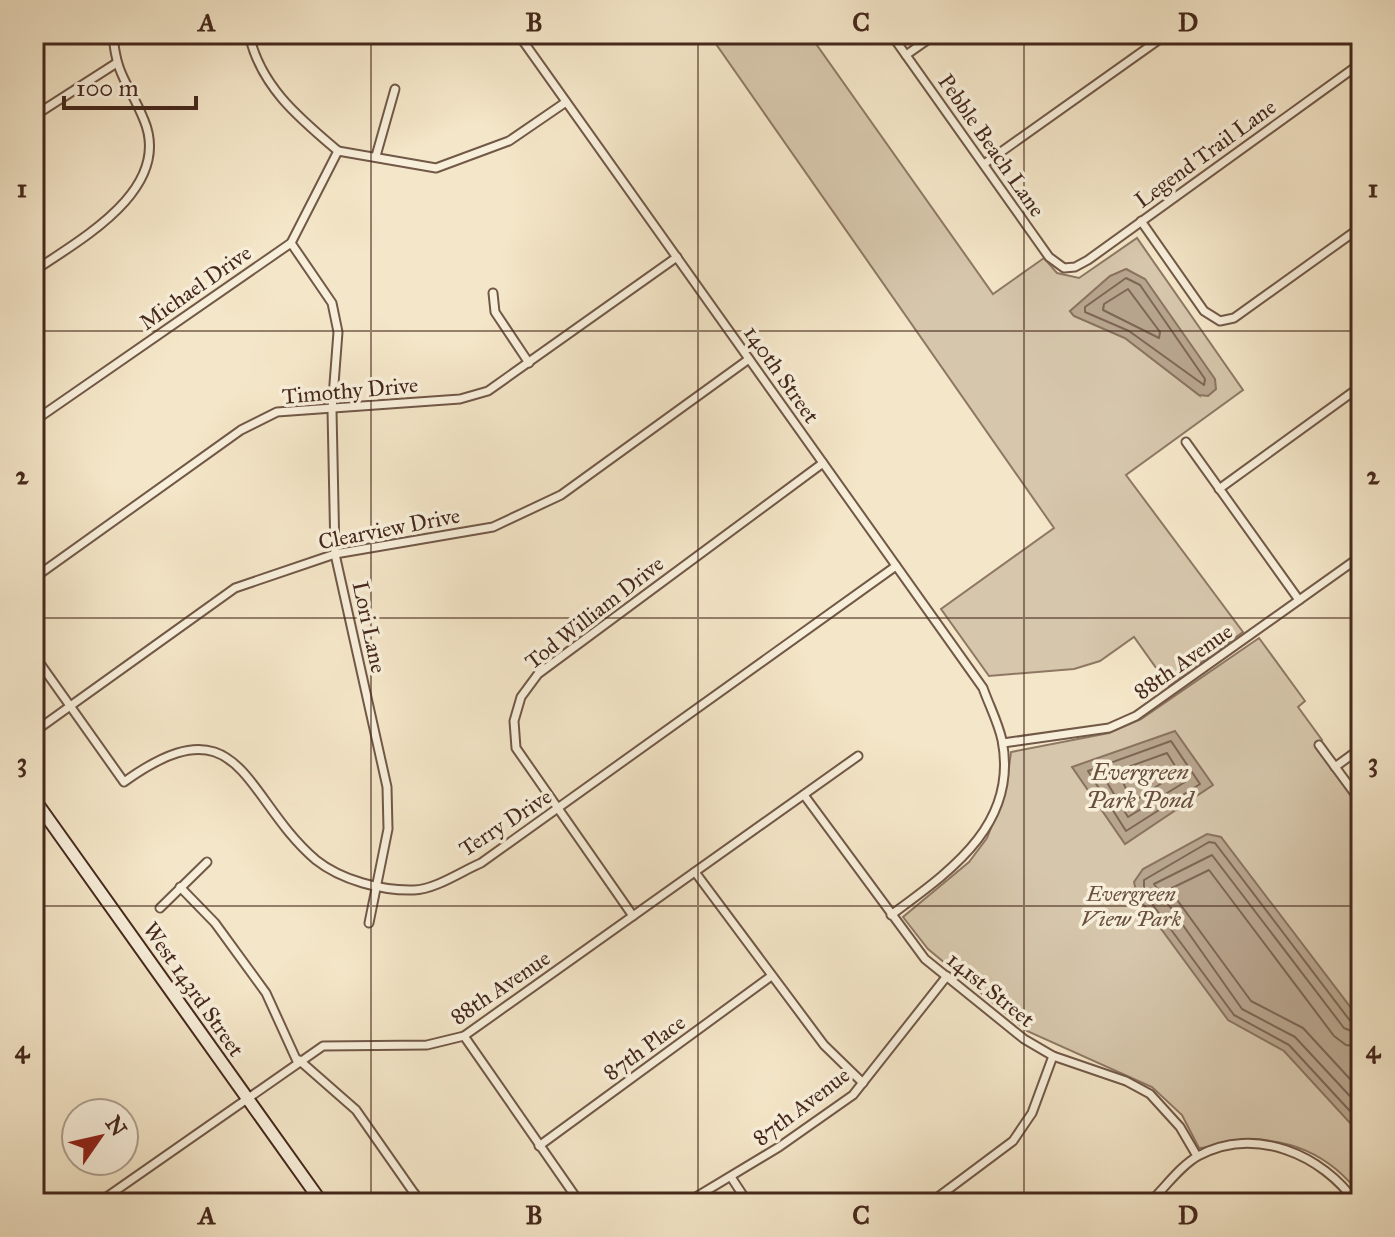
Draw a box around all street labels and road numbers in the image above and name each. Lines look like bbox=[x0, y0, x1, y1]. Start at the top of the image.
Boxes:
street label: Pebble Beach Lane bbox=[932, 69, 1051, 222]
street label: Legend Trail Lane bbox=[1129, 93, 1281, 214]
street label: Michael Drive bbox=[134, 239, 256, 336]
street label: 140th Street bbox=[738, 320, 825, 429]
street label: Timothy Drive bbox=[281, 371, 419, 410]
street label: Clearview Drive bbox=[316, 502, 462, 555]
street label: Tod William Drive bbox=[520, 550, 669, 675]
street label: Lori Lane bbox=[347, 579, 392, 675]
street label: 88th Avenue bbox=[1129, 618, 1238, 705]
street label: Terry Drive bbox=[454, 783, 557, 862]
street label: West 143rd Street bbox=[137, 917, 250, 1062]
street label: 88th Avenue bbox=[445, 944, 555, 1031]
street label: 141st Street bbox=[941, 946, 1040, 1033]
street label: 87th Place bbox=[598, 1009, 690, 1086]
street label: 87th Avenue bbox=[748, 1061, 855, 1152]

